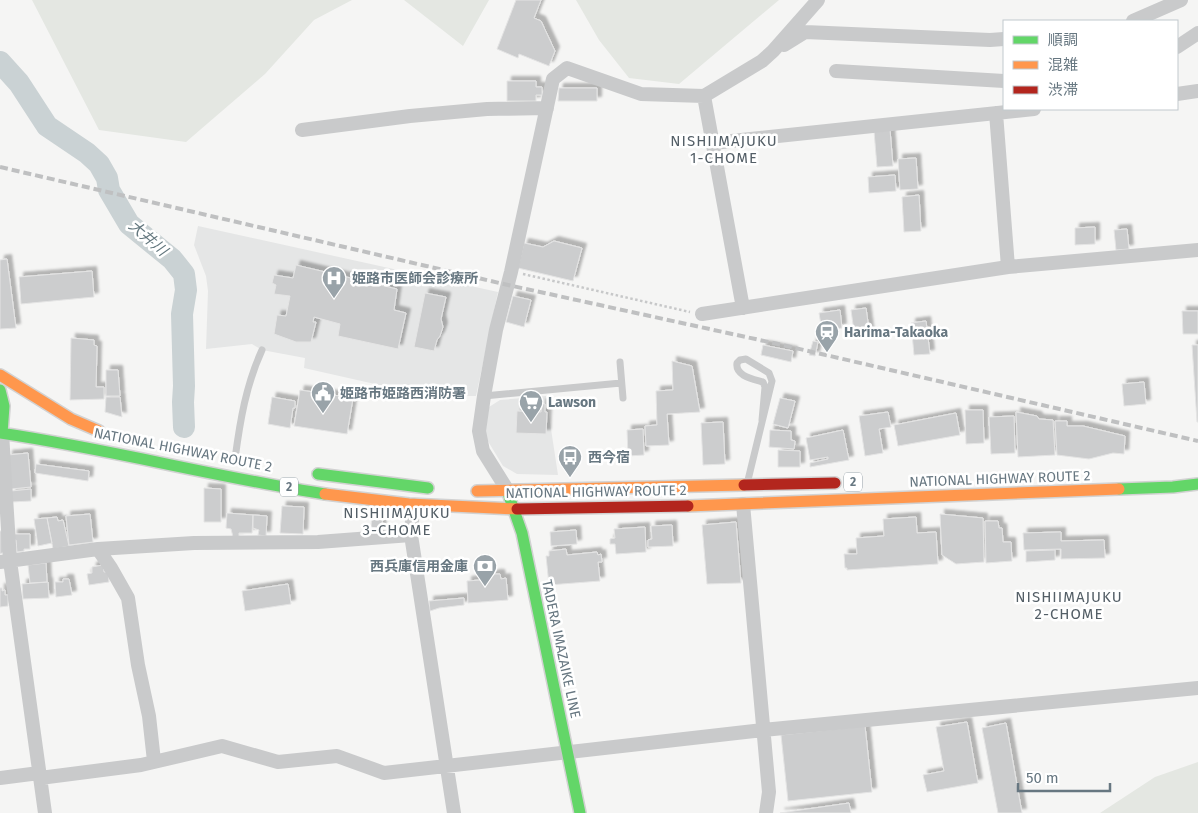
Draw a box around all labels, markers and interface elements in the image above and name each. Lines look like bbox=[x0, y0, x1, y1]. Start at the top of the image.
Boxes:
legend bbox=[1003, 20, 1178, 110]
text: 順調 bbox=[1048, 31, 1078, 49]
text: 混雑 bbox=[1048, 56, 1078, 74]
text: 渋滞 bbox=[1048, 81, 1078, 99]
district label: NISHIIMAJUKU 1-CHOME bbox=[670, 132, 778, 167]
water label: 大井川 bbox=[125, 216, 172, 261]
hospital icon: 姫路市医師会診療所 bbox=[321, 265, 347, 299]
place label: 姫路市医師会診療所 bbox=[352, 270, 478, 287]
station icon: Harima-Takaoka bbox=[814, 319, 840, 353]
place label: Harima-Takaoka bbox=[844, 324, 948, 341]
public building icon: 姫路市姫路西消防署 bbox=[310, 380, 336, 414]
place label: 姫路市姫路西消防署 bbox=[340, 385, 466, 402]
supermarket icon: Lawson bbox=[518, 389, 544, 423]
place label: Lawson bbox=[548, 394, 596, 411]
street label: NATIONAL HIGHWAY ROUTE 2 bbox=[92, 424, 274, 476]
bus stop icon: 西今宿 bbox=[557, 444, 583, 478]
place label: 西今宿 bbox=[588, 449, 630, 466]
street label: NATIONAL HIGHWAY ROUTE 2 bbox=[909, 467, 1091, 491]
road number: 2 bbox=[844, 472, 862, 492]
road number: 2 bbox=[280, 478, 298, 497]
street label: NATIONAL HIGHWAY ROUTE 2 bbox=[505, 482, 687, 502]
district label: NISHIIMAJUKU 3-CHOME bbox=[343, 504, 451, 539]
bank icon: 西兵庫信用金庫 bbox=[472, 553, 498, 587]
place label: 西兵庫信用金庫 bbox=[370, 558, 468, 575]
street label: TADERA IMAZAIKE LINE bbox=[538, 578, 584, 720]
district label: NISHIIMAJUKU 2-CHOME bbox=[1015, 588, 1123, 623]
scale bar bbox=[1018, 760, 1110, 792]
text: 50 m bbox=[1026, 769, 1059, 787]

